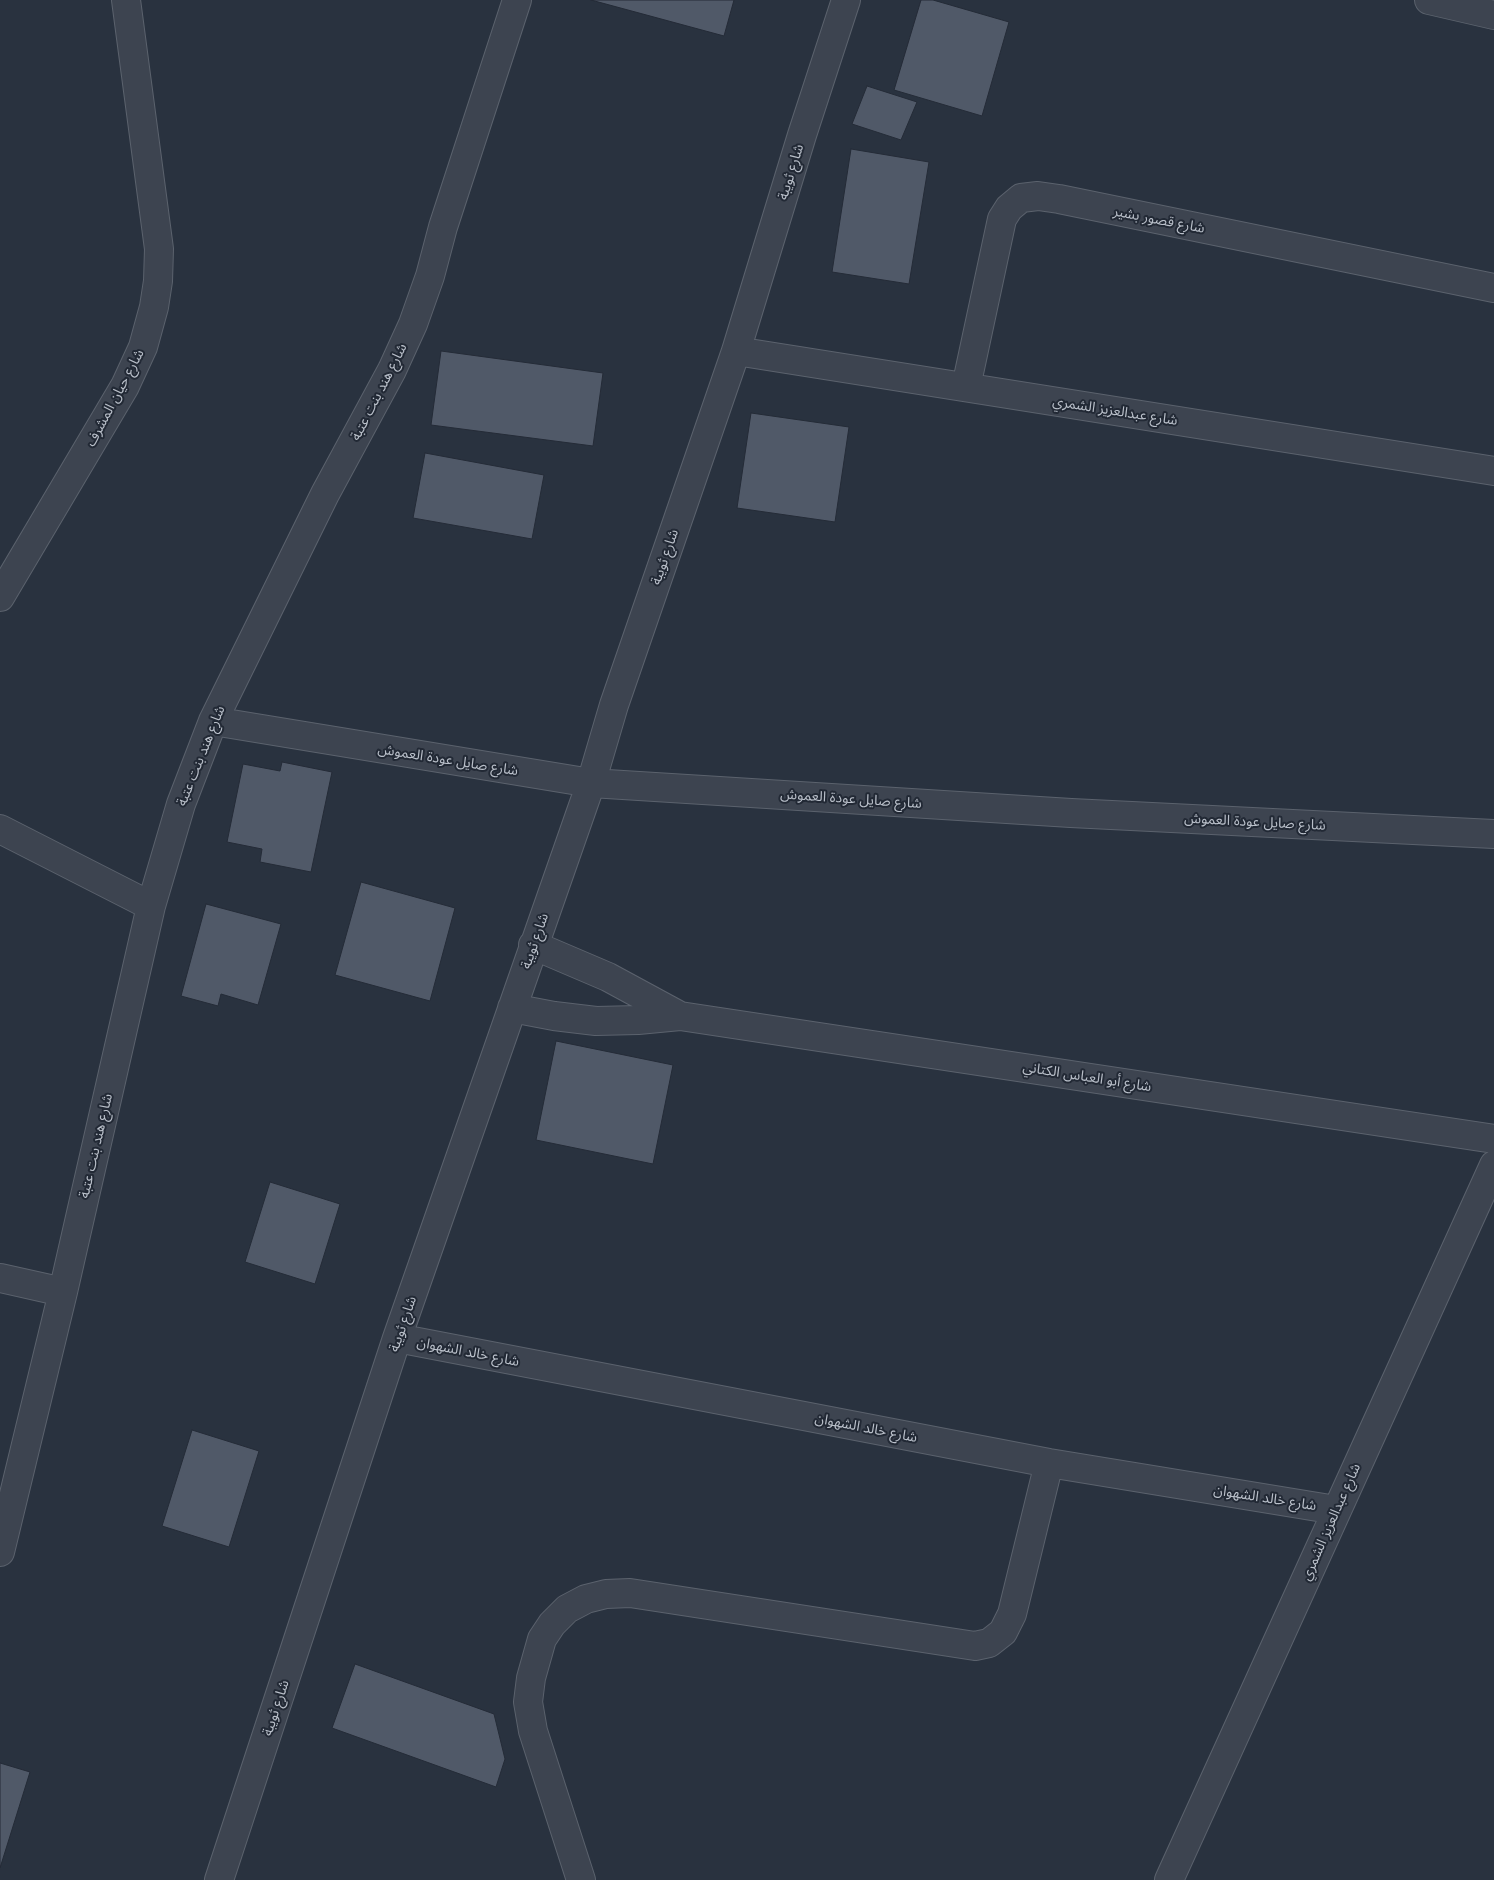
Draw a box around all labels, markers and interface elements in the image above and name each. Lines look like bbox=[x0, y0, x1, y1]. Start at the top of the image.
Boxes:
street label: شارع ثويبة bbox=[775, 142, 807, 202]
street label: شارع قصور بشير bbox=[1112, 203, 1206, 237]
street label: شارع هند بنت عتبة bbox=[347, 341, 411, 443]
street label: شارع حيان المشرف bbox=[82, 346, 148, 450]
street label: شارع عبدالعزيز الشمري bbox=[1051, 393, 1179, 429]
street label: شارع ثويبة bbox=[648, 527, 682, 587]
street label: شارع هند بنت عتبة bbox=[173, 703, 229, 809]
street label: شارع صايل عودة العموش bbox=[377, 741, 519, 779]
street label: شارع صايل عودة العموش bbox=[780, 786, 922, 812]
street label: شارع صايل عودة العموش bbox=[1184, 810, 1326, 834]
street label: شارع ثويبة bbox=[518, 911, 552, 971]
street label: شارع أبو العباس الكتاني bbox=[1022, 1059, 1152, 1095]
street label: شارع هند بنت عتبة bbox=[76, 1092, 116, 1200]
street label: شارع ثويبة bbox=[386, 1294, 420, 1354]
street label: شارع خالد الشهوان bbox=[415, 1334, 521, 1370]
street label: شارع خالد الشهوان bbox=[813, 1410, 919, 1446]
street label: شارع عبدالعزيز الشمري bbox=[1298, 1461, 1364, 1583]
street label: شارع خالد الشهوان bbox=[1212, 1482, 1318, 1514]
street label: شارع ثويبة bbox=[259, 1678, 293, 1738]

